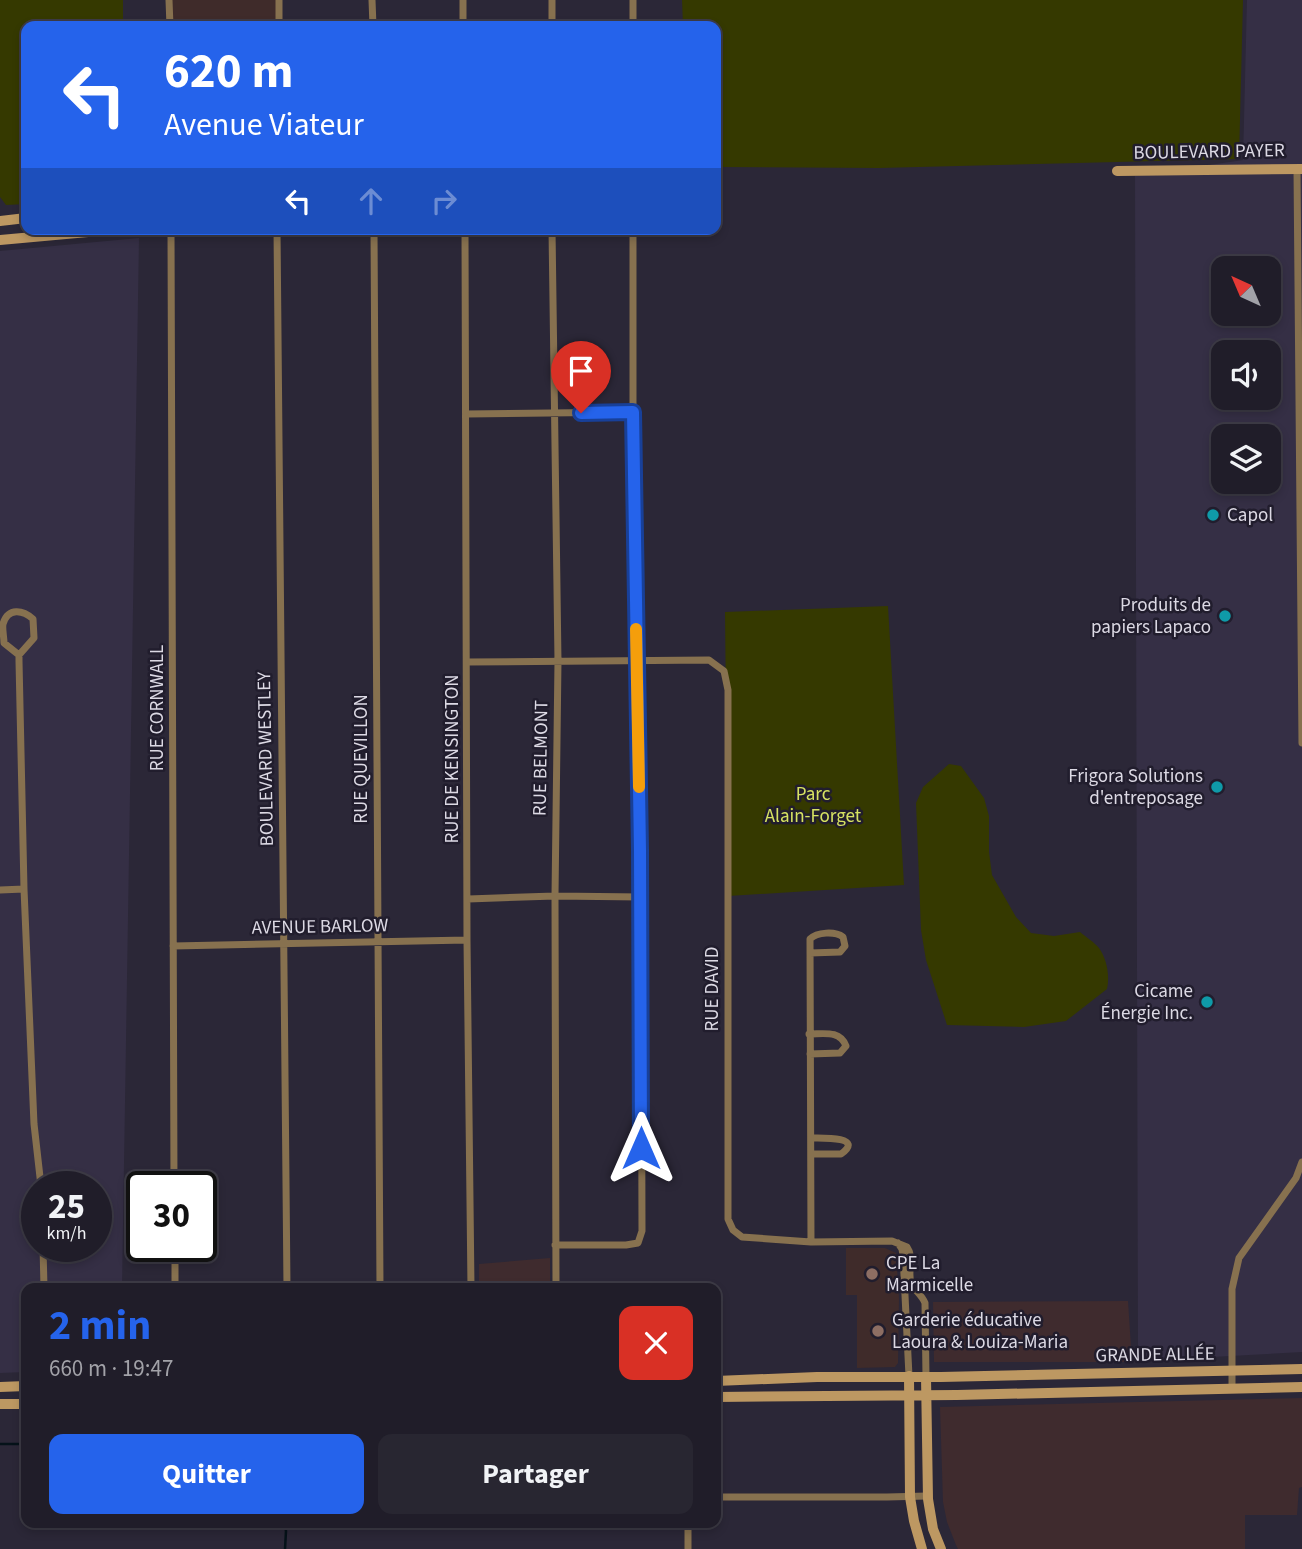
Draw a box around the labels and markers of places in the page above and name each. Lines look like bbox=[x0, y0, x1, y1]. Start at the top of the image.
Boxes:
pin bbox=[551, 341, 611, 413]
place label: Capol bbox=[1227, 502, 1273, 529]
marker: Capol bbox=[1205, 507, 1221, 523]
place label: Produits de papiers Lapaco bbox=[1091, 592, 1211, 641]
marker: Produits de papiers Lapaco bbox=[1217, 608, 1233, 624]
place label: Frigora Solutions d'entreposage bbox=[1068, 763, 1203, 812]
marker: Frigora Solutions d'entreposage bbox=[1209, 779, 1225, 795]
place label: Cicame Énergie Inc. bbox=[1101, 978, 1193, 1027]
marker: Cicame Énergie Inc. bbox=[1199, 994, 1215, 1010]
place label: CPE La Marmicelle bbox=[886, 1250, 973, 1299]
marker: CPE La Marmicelle bbox=[864, 1266, 880, 1282]
place label: Garderie éducative Laoura & Louiza-Maria bbox=[892, 1307, 1068, 1356]
marker: Garderie éducative Laoura & Louiza-Maria bbox=[870, 1323, 886, 1339]

